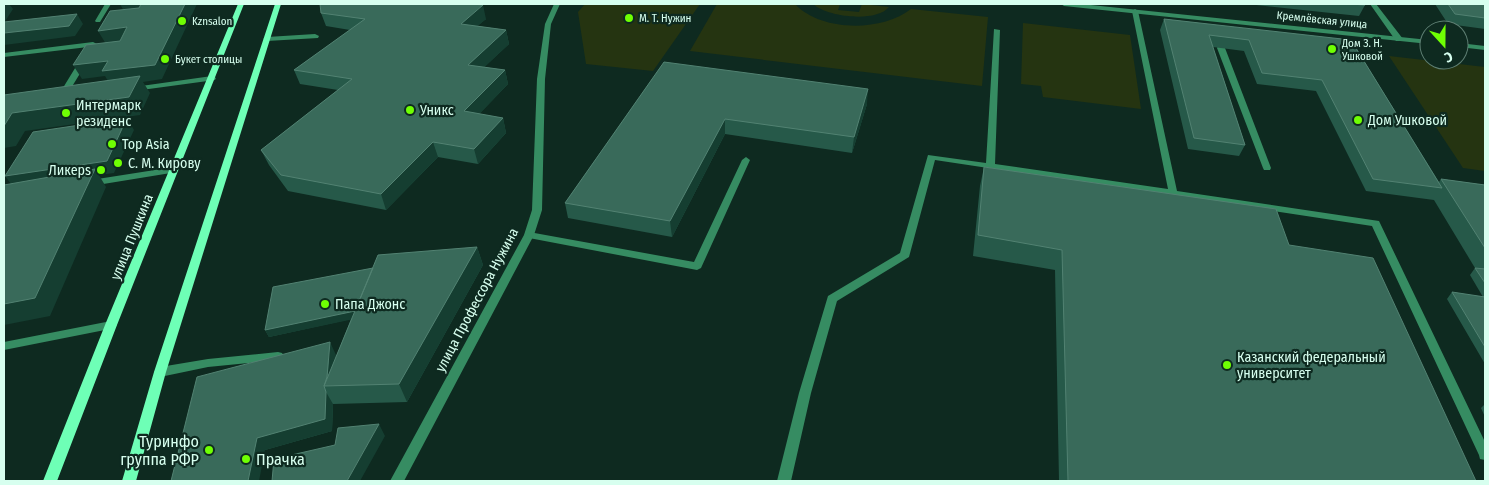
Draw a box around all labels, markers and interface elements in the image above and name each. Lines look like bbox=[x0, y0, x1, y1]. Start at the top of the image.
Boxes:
street label: Кремлёвская улица bbox=[1276, 9, 1368, 31]
marker: М. Т. Нужин bbox=[623, 12, 635, 24]
place label: М. Т. Нужин bbox=[639, 12, 691, 25]
marker: Kznsalon bbox=[176, 15, 188, 27]
place label: Kznsalon bbox=[192, 15, 232, 28]
north arrow bbox=[1419, 20, 1469, 70]
place label: Дом З. Н. Ушковой bbox=[1341, 37, 1383, 63]
marker: Дом З. Н. Ушковой bbox=[1326, 43, 1338, 55]
text: С bbox=[1441, 47, 1455, 66]
marker: Букет столицы bbox=[159, 53, 171, 65]
place label: Букет столицы bbox=[175, 53, 242, 66]
place label: Интермарк резиденс bbox=[76, 97, 141, 130]
place label: Уникс bbox=[419, 102, 454, 119]
marker: Уникс bbox=[404, 104, 416, 116]
marker: Интермарк резиденс bbox=[60, 107, 72, 119]
place label: Дом Ушковой bbox=[1367, 112, 1447, 129]
marker: Дом Ушковой bbox=[1352, 114, 1364, 126]
place label: Top Asia bbox=[122, 136, 170, 153]
marker: Top Asia bbox=[106, 138, 118, 150]
place label: С. М. Кирову bbox=[128, 155, 201, 172]
marker: С. М. Кирову bbox=[112, 157, 124, 169]
place label: Ликерs bbox=[48, 162, 91, 179]
marker: Ликерs bbox=[95, 164, 107, 176]
street label: улица Пушкина bbox=[107, 191, 157, 283]
street label: улица Профессора Нужина bbox=[432, 225, 522, 375]
place label: Папа Джонс bbox=[335, 296, 405, 313]
marker: Папа Джонс bbox=[319, 298, 331, 310]
place label: Казанский федеральный университет bbox=[1237, 349, 1386, 382]
marker: Казанский федеральный университет bbox=[1221, 359, 1233, 371]
place label: Туринфо группа РФР bbox=[120, 432, 199, 469]
marker: Туринфо группа РФР bbox=[203, 444, 215, 456]
place label: Прачка bbox=[256, 450, 305, 469]
marker: Прачка bbox=[240, 453, 252, 465]

